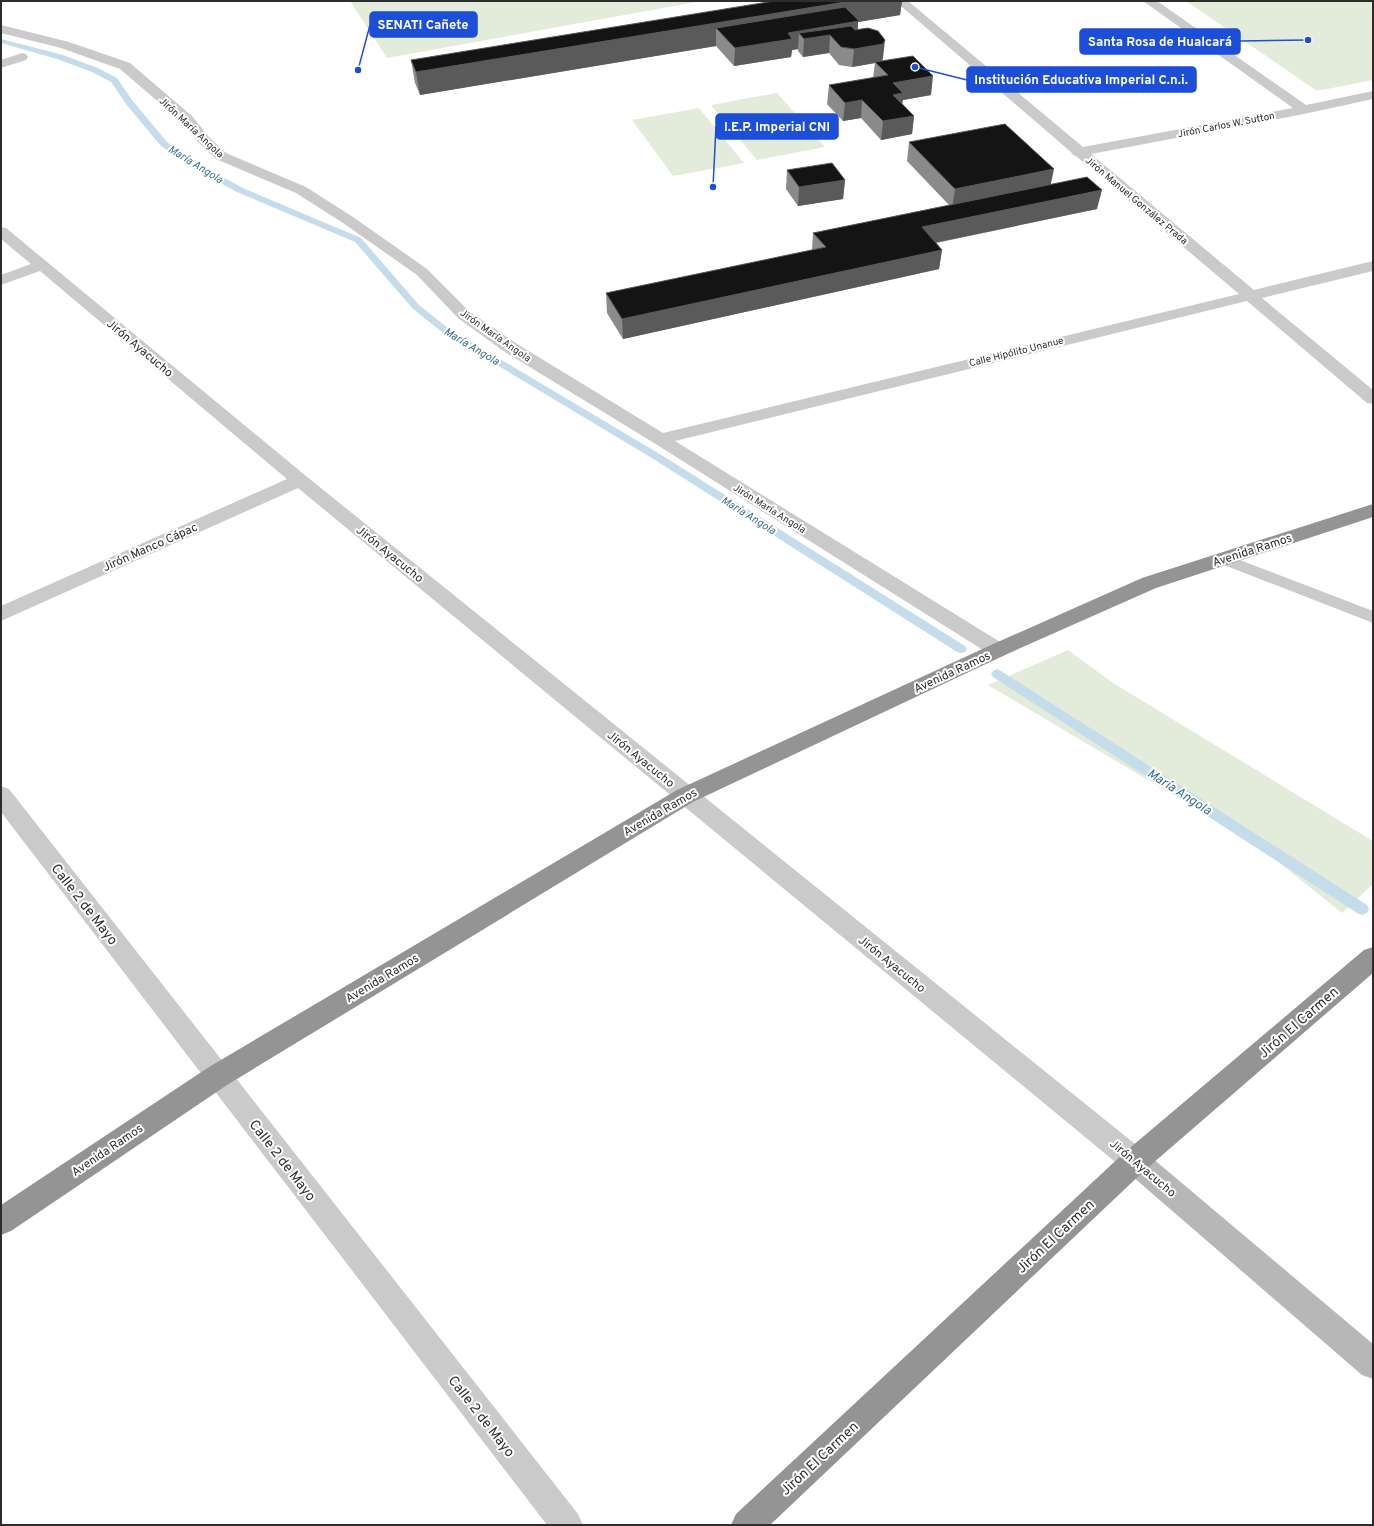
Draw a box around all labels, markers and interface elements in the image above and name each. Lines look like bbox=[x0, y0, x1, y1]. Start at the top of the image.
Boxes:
callout: SENATI Cañete bbox=[370, 12, 477, 37]
text: SENATI Cañete bbox=[378, 18, 468, 34]
callout: Santa Rosa de Hualcará bbox=[1080, 29, 1240, 54]
text: Santa Rosa de Hualcará bbox=[1088, 35, 1232, 51]
callout: Institución Educativa Imperial C.n.i. bbox=[967, 67, 1196, 92]
text: Institución Educativa Imperial C.n.i. bbox=[974, 73, 1188, 89]
street label: Jirón María Angola bbox=[156, 95, 226, 161]
street label: Jirón Carlos W. Sutton bbox=[1177, 110, 1276, 141]
callout: I.E.P. Imperial CNI bbox=[716, 114, 838, 139]
text: I.E.P. Imperial CNI bbox=[724, 120, 830, 136]
water label: María Angola bbox=[165, 142, 226, 187]
street label: Jirón Manuel González Prada bbox=[1082, 154, 1190, 248]
street label: Jirón María Angola bbox=[458, 306, 534, 364]
street label: Jirón Ayacucho bbox=[103, 316, 176, 381]
water label: María Angola bbox=[442, 324, 502, 368]
street label: Calle Hipólito Unanue bbox=[968, 334, 1065, 370]
street label: Jirón María Angola bbox=[731, 481, 809, 535]
water label: María Angola bbox=[719, 493, 779, 537]
street label: Jirón Manco Cápac bbox=[101, 520, 200, 576]
street label: Jirón Ayacucho bbox=[352, 523, 427, 587]
street label: Avenida Ramos bbox=[1210, 531, 1294, 571]
street label: Avenida Ramos bbox=[912, 648, 993, 698]
street label: Jirón Ayacucho bbox=[603, 728, 678, 792]
water label: María Angola bbox=[1144, 766, 1214, 820]
street label: Avenida Ramos bbox=[621, 785, 700, 840]
street label: Calle 2 de Mayo bbox=[47, 861, 121, 949]
street label: Jirón Ayacucho bbox=[854, 933, 929, 997]
street label: Avenida Ramos bbox=[343, 951, 422, 1007]
street label: Jirón El Carmen bbox=[1256, 984, 1342, 1062]
street label: Calle 2 de Mayo bbox=[245, 1117, 319, 1205]
street label: Avenida Ramos bbox=[69, 1121, 146, 1181]
street label: Jirón Ayacucho bbox=[1106, 1136, 1179, 1201]
street label: Jirón El Carmen bbox=[1014, 1197, 1098, 1277]
street label: Calle 2 de Mayo bbox=[444, 1373, 518, 1461]
street label: Jirón El Carmen bbox=[778, 1419, 862, 1499]

